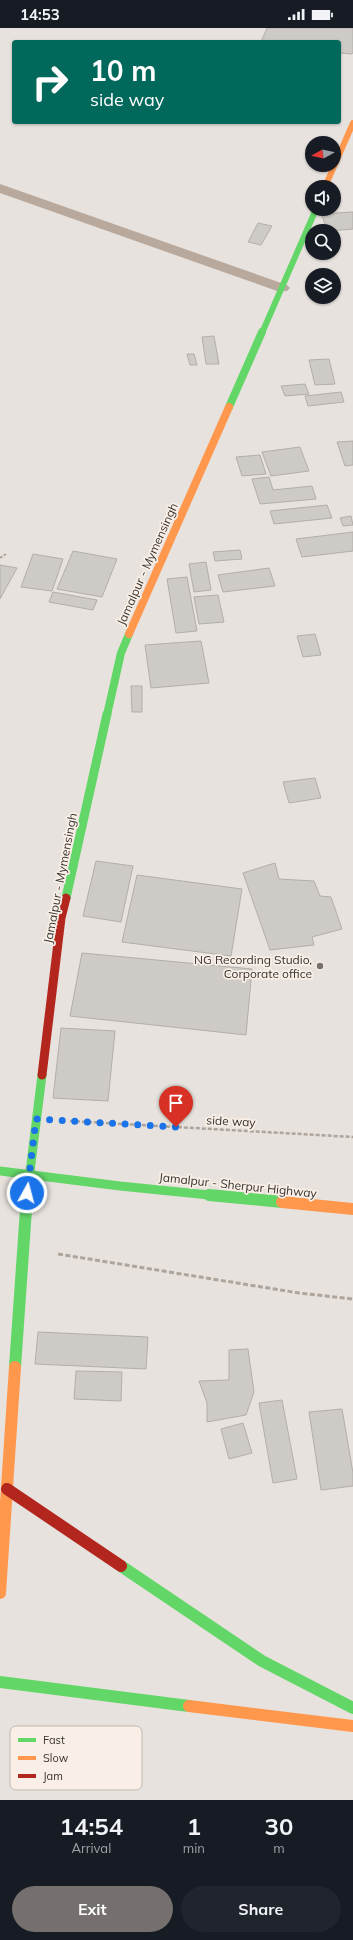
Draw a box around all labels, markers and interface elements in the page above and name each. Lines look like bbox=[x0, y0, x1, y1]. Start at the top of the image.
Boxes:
text: 14:53 bbox=[20, 5, 60, 24]
text: 10 m bbox=[90, 53, 156, 88]
icon: right bbox=[24, 56, 76, 108]
text: side way bbox=[90, 88, 164, 111]
north arrow bbox=[305, 136, 341, 172]
map controls bbox=[305, 136, 341, 304]
button: sound bbox=[305, 180, 341, 216]
button: search bbox=[305, 224, 341, 260]
button: layers bbox=[305, 268, 341, 304]
street label: Jamalpur - Mymensingh bbox=[113, 500, 181, 628]
street label: Jamalpur - Mymensingh bbox=[40, 812, 80, 944]
place label: NG Recording Studio, Corporate office bbox=[194, 952, 312, 981]
marker: NG Recording Studio, Corporate office bbox=[315, 961, 325, 971]
pin bbox=[159, 1086, 193, 1127]
icon: arrive bbox=[165, 1092, 187, 1114]
street label: side way bbox=[206, 1112, 257, 1130]
street label: Jamalpur - Sherpur Highway bbox=[158, 1169, 318, 1201]
position arrow bbox=[6, 1172, 48, 1214]
legend bbox=[10, 1726, 142, 1790]
text: Fast bbox=[43, 1733, 65, 1747]
text: Slow bbox=[43, 1751, 69, 1765]
text: Jam bbox=[43, 1769, 63, 1783]
text: 14:54 bbox=[60, 1811, 123, 1841]
text: 1 bbox=[187, 1811, 201, 1841]
text: 30 bbox=[265, 1811, 293, 1841]
text: Arrival bbox=[72, 1840, 111, 1856]
text: min bbox=[183, 1840, 205, 1856]
text: m bbox=[273, 1840, 285, 1856]
button: Exit bbox=[12, 1886, 173, 1932]
button: Share bbox=[181, 1886, 341, 1932]

